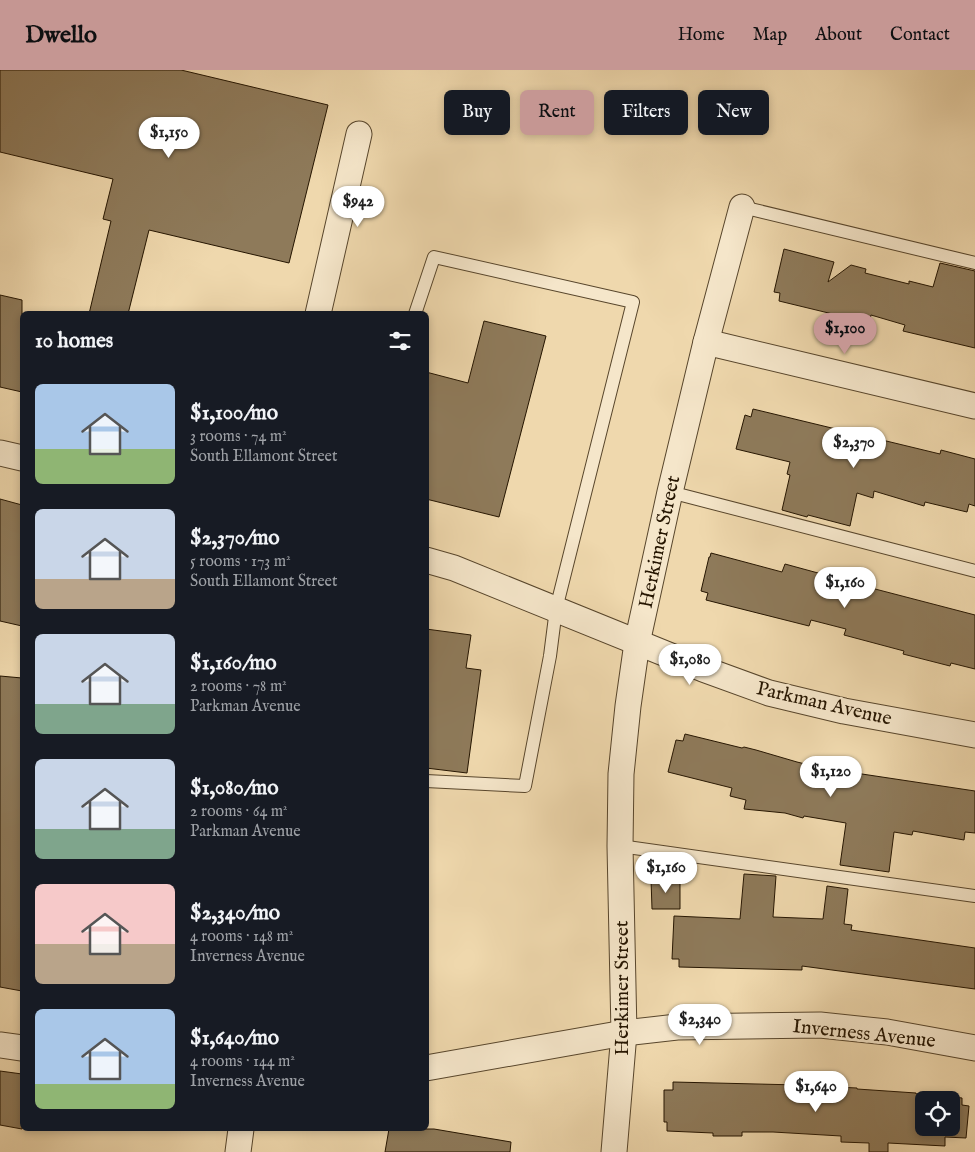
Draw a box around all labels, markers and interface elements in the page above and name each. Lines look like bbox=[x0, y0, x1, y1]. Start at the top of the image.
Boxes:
text: Dwello bbox=[25, 20, 97, 51]
text: Home bbox=[678, 24, 725, 47]
text: Map bbox=[753, 24, 787, 47]
text: About bbox=[815, 24, 862, 47]
text: Contact bbox=[890, 24, 950, 47]
chip: Buy bbox=[444, 90, 510, 135]
chip: Rent bbox=[520, 90, 594, 135]
chip: Filters bbox=[604, 90, 688, 135]
chip: New bbox=[698, 90, 769, 135]
pin: $1,150 bbox=[128, 116, 210, 159]
text: $1,150 bbox=[150, 123, 188, 143]
pin: $942 bbox=[328, 186, 388, 228]
text: $942 bbox=[342, 192, 374, 212]
pin: $1,100 bbox=[804, 312, 886, 355]
text: $1,100 bbox=[825, 319, 865, 339]
icon: filters bbox=[386, 327, 414, 355]
text: 10 homes bbox=[35, 328, 113, 355]
text: $1,100/mo bbox=[190, 400, 278, 427]
icon: home bbox=[75, 404, 135, 464]
pin: $2,370 bbox=[813, 426, 895, 469]
text: 3 rooms · 74 m² bbox=[190, 427, 287, 447]
text: $2,370 bbox=[833, 433, 875, 453]
text: South Ellamont Street bbox=[190, 447, 337, 467]
street label: Herkimer Street bbox=[634, 473, 686, 611]
text: $2,370/mo bbox=[190, 525, 280, 552]
icon: home bbox=[75, 529, 135, 589]
text: 5 rooms · 173 m² bbox=[190, 552, 291, 572]
pin: $1,160 bbox=[804, 566, 886, 609]
text: South Ellamont Street bbox=[190, 572, 337, 592]
text: $1,160 bbox=[825, 573, 865, 593]
pin: $1,080 bbox=[649, 644, 731, 686]
text: $1,160/mo bbox=[190, 650, 277, 677]
text: $1,080 bbox=[669, 650, 711, 670]
icon: home bbox=[75, 654, 135, 714]
street label: Parkman Avenue bbox=[754, 676, 894, 732]
text: 2 rooms · 78 m² bbox=[190, 677, 287, 697]
text: Parkman Avenue bbox=[190, 697, 301, 717]
pin: $1,120 bbox=[790, 756, 872, 798]
text: $1,120 bbox=[811, 762, 851, 782]
text: $1,080/mo bbox=[190, 775, 279, 802]
icon: home bbox=[75, 779, 135, 839]
text: 2 rooms · 64 m² bbox=[190, 802, 288, 822]
text: Parkman Avenue bbox=[190, 822, 301, 842]
pin: $1,160 bbox=[625, 852, 707, 894]
text: $1,160 bbox=[646, 858, 686, 878]
text: $2,340/mo bbox=[190, 900, 280, 927]
icon: home bbox=[75, 904, 135, 964]
street label: Herkimer Street bbox=[610, 920, 635, 1056]
text: 4 rooms · 148 m² bbox=[190, 927, 293, 947]
text: Inverness Avenue bbox=[190, 947, 305, 967]
pin: $2,340 bbox=[659, 1004, 741, 1046]
text: $2,340 bbox=[679, 1010, 721, 1030]
street label: Inverness Avenue bbox=[791, 1014, 937, 1054]
text: $1,640/mo bbox=[190, 1025, 279, 1052]
icon: home bbox=[75, 1029, 135, 1089]
text: 4 rooms · 144 m² bbox=[190, 1052, 295, 1072]
pin: $1,640 bbox=[775, 1070, 857, 1113]
text: Inverness Avenue bbox=[190, 1072, 305, 1092]
text: $1,640 bbox=[795, 1077, 837, 1097]
map controls bbox=[915, 1091, 960, 1136]
button: locate bbox=[915, 1091, 960, 1136]

